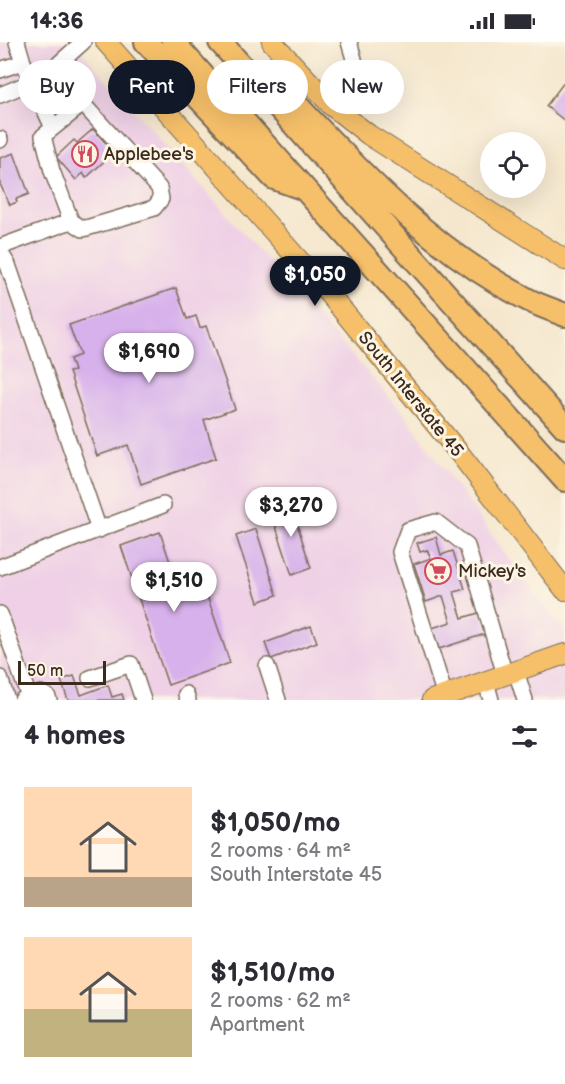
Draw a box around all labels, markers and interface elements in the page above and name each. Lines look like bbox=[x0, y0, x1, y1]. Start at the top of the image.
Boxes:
text: 14:36 bbox=[30, 8, 84, 35]
chip: Buy bbox=[18, 60, 96, 114]
chip: Rent bbox=[108, 60, 195, 114]
chip: Filters bbox=[207, 60, 308, 114]
chip: New bbox=[320, 60, 404, 114]
map controls bbox=[480, 132, 546, 198]
button: locate bbox=[480, 132, 546, 198]
restaurant icon: Applebee's bbox=[70, 139, 100, 169]
place label: Applebee's bbox=[104, 144, 194, 165]
pin: $1,050 bbox=[266, 256, 364, 307]
text: $1,050 bbox=[284, 263, 346, 287]
street label: South Interstate 45 bbox=[354, 327, 468, 461]
pin: $1,690 bbox=[100, 333, 198, 384]
text: $1,690 bbox=[118, 340, 180, 364]
pin: $3,270 bbox=[242, 487, 340, 538]
text: $3,270 bbox=[259, 494, 323, 518]
supermarket icon: Mickey's bbox=[423, 556, 453, 586]
place label: Mickey's bbox=[458, 561, 526, 582]
pin: $1,510 bbox=[125, 562, 223, 613]
text: $1,510 bbox=[145, 569, 203, 593]
scale bar bbox=[18, 658, 106, 686]
text: 50 m bbox=[27, 662, 63, 681]
icon: filters bbox=[508, 720, 541, 753]
text: 4 homes bbox=[24, 721, 125, 752]
text: $1,050/mo bbox=[210, 808, 340, 839]
icon: home bbox=[72, 811, 144, 883]
text: 2 rooms · 64 m² bbox=[210, 839, 351, 863]
text: South Interstate 45 bbox=[210, 863, 382, 887]
text: $1,510/mo bbox=[210, 958, 335, 989]
icon: home bbox=[72, 961, 144, 1033]
text: 2 rooms · 62 m² bbox=[210, 989, 351, 1013]
text: Apartment bbox=[210, 1013, 305, 1037]

